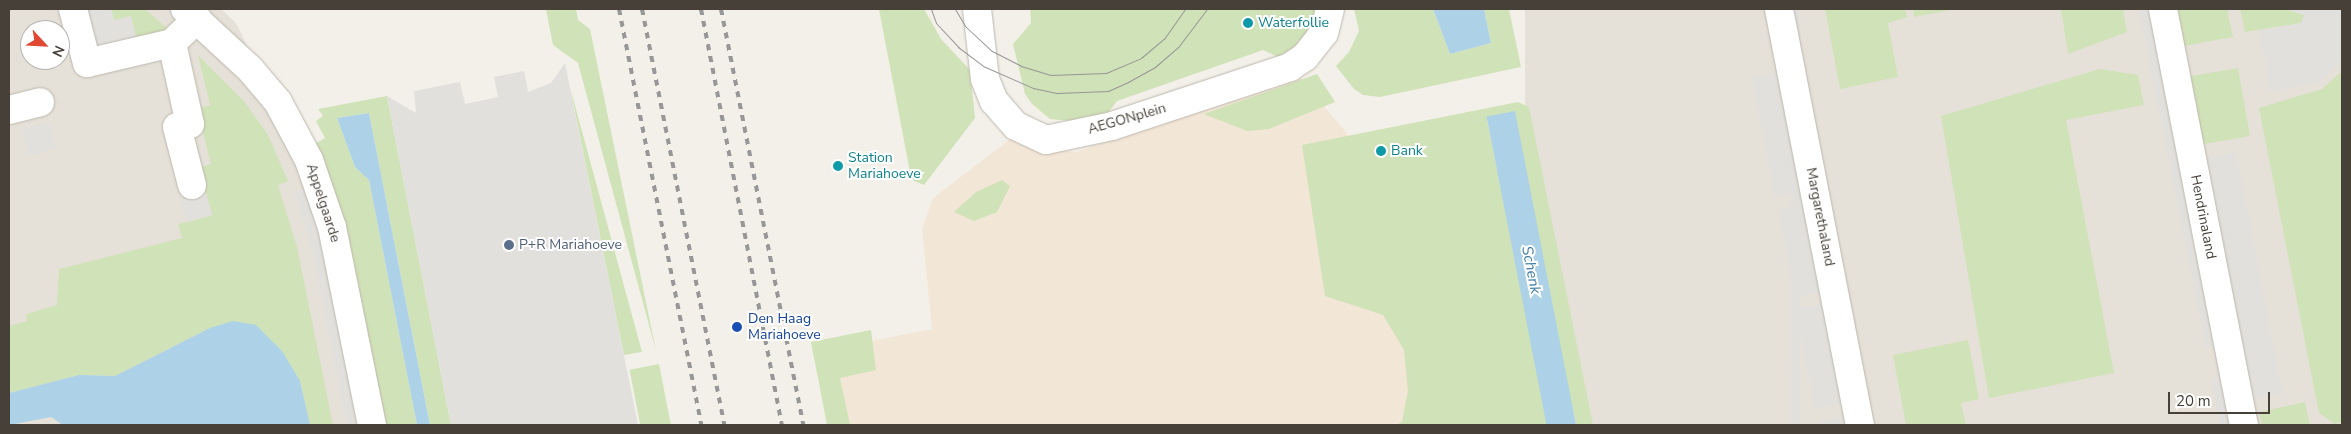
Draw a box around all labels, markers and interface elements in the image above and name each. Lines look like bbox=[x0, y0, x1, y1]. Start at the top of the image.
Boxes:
place label: Waterfollie bbox=[1258, 15, 1329, 31]
marker: Waterfollie bbox=[1242, 17, 1254, 29]
north arrow bbox=[20, 20, 70, 70]
text: N bbox=[47, 42, 69, 60]
street label: AEGONplein bbox=[1086, 100, 1168, 138]
place label: Bank bbox=[1391, 143, 1423, 159]
marker: Bank bbox=[1375, 145, 1387, 157]
place label: Station Mariahoeve bbox=[848, 150, 921, 182]
marker: Station Mariahoeve bbox=[832, 160, 844, 172]
street label: Appelgaarde bbox=[302, 162, 344, 244]
street label: Margarethaland bbox=[1802, 166, 1838, 268]
street label: Hendrinaland bbox=[2187, 173, 2219, 261]
place label: P+R Mariahoeve bbox=[519, 237, 622, 253]
marker: P+R Mariahoeve bbox=[503, 239, 515, 251]
water label: Schenk bbox=[1518, 244, 1544, 296]
place label: Den Haag Mariahoeve bbox=[748, 311, 821, 344]
marker: Den Haag Mariahoeve bbox=[730, 320, 744, 334]
scale bar bbox=[2171, 382, 2274, 414]
text: 20 m bbox=[2176, 391, 2211, 411]

